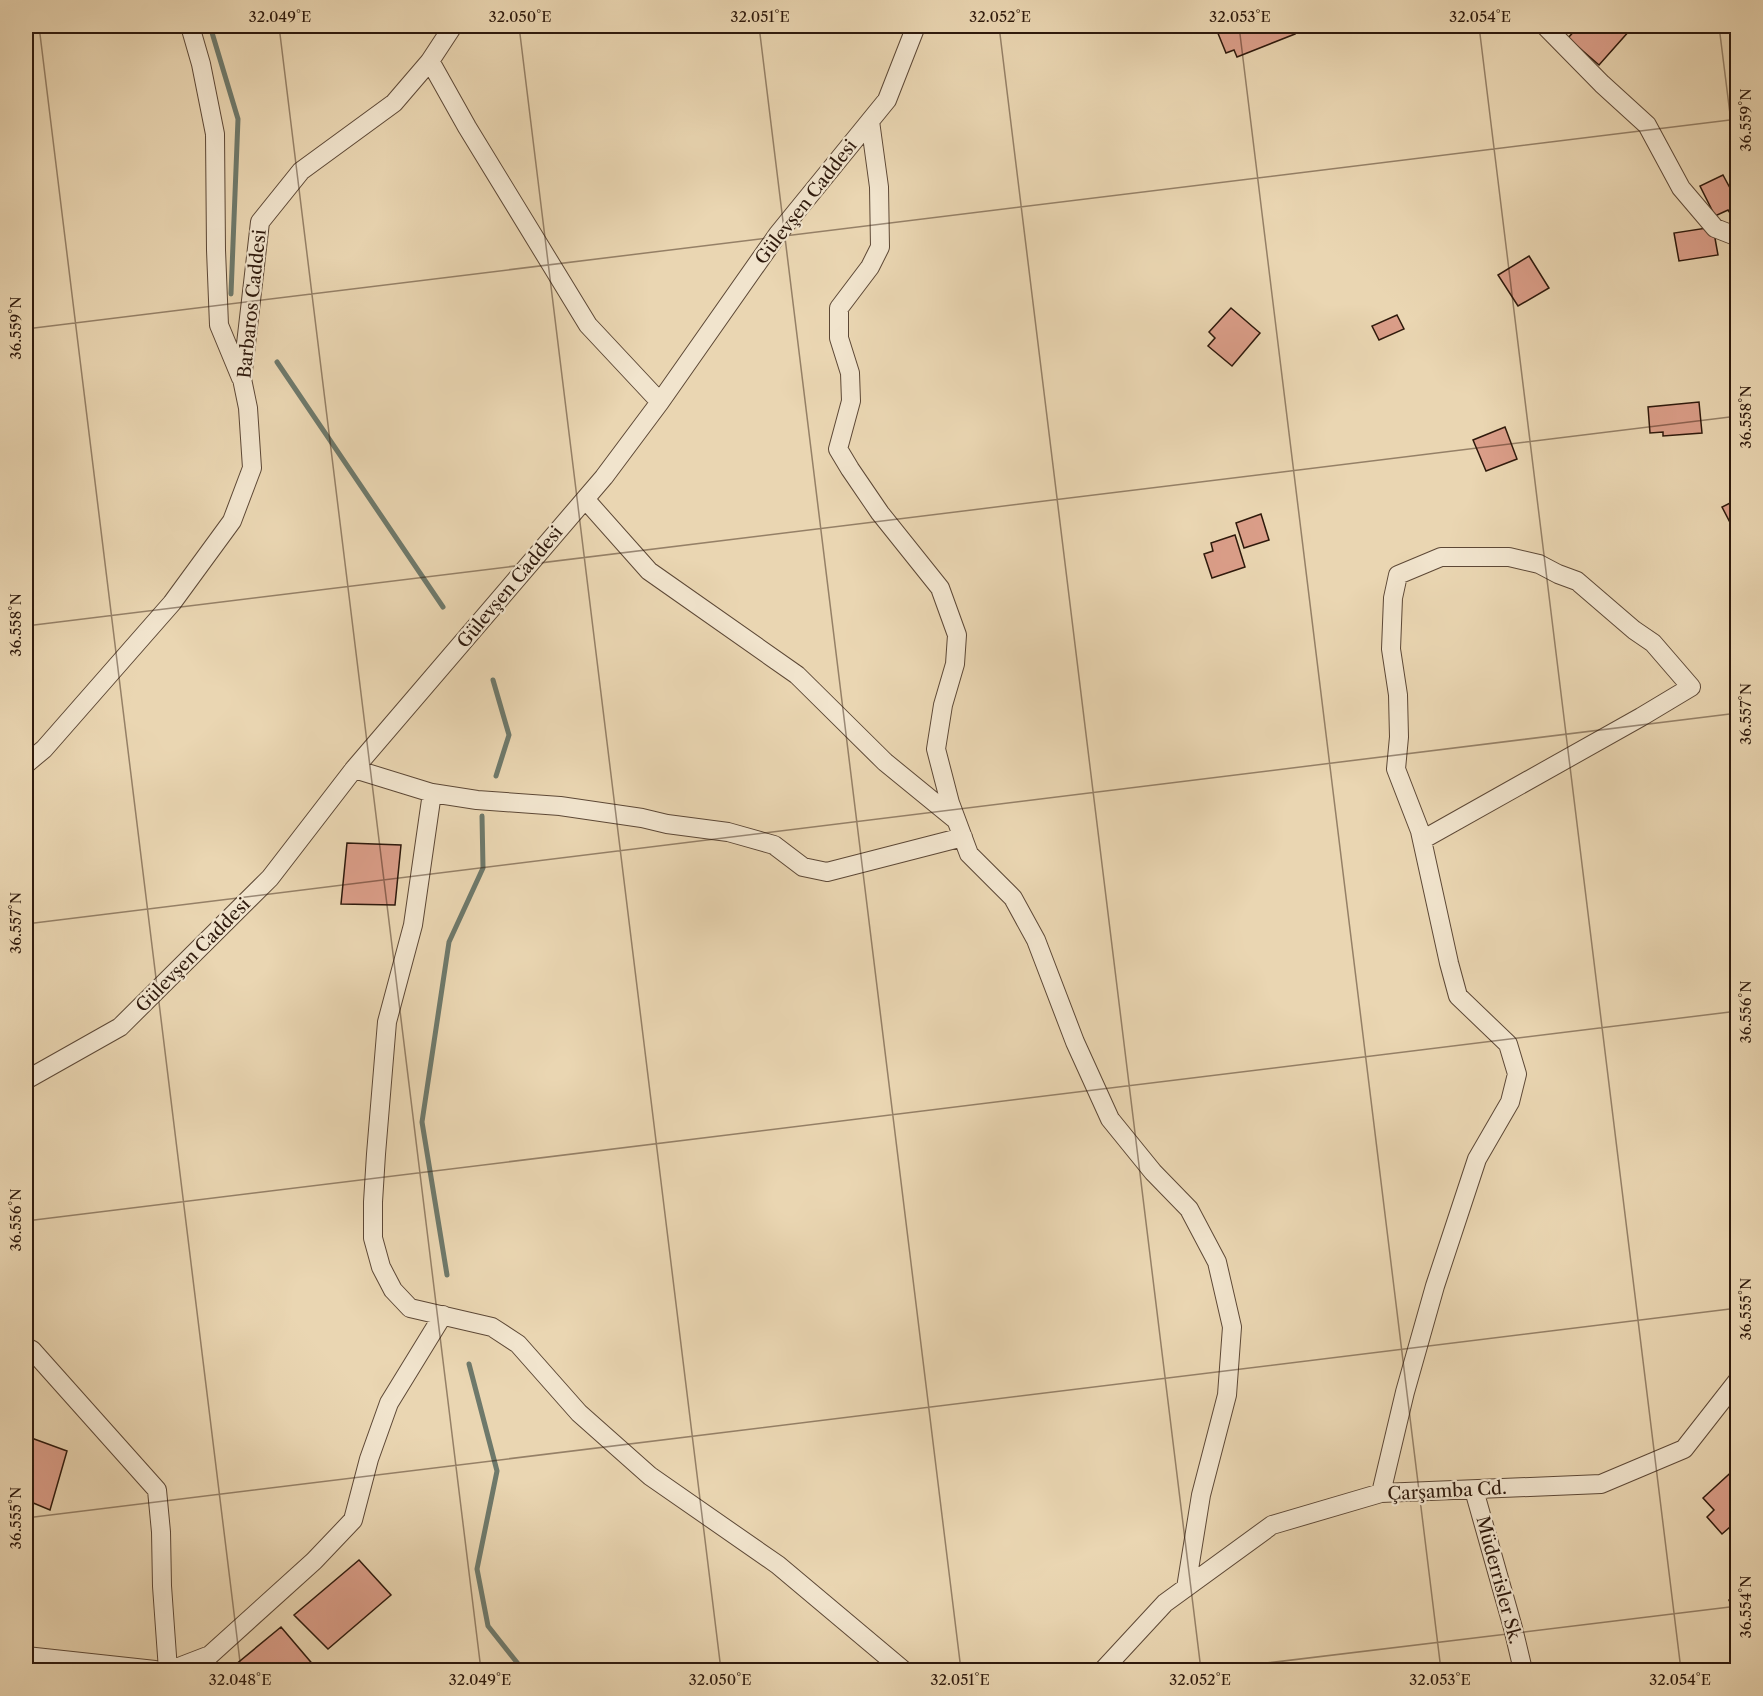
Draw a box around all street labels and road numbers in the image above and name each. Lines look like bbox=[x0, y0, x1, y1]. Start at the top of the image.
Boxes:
street label: Gülevşen Caddesi bbox=[750, 135, 862, 269]
street label: Barbaros Caddesi bbox=[233, 228, 271, 380]
street label: Gülevşen Caddesi bbox=[453, 521, 568, 652]
street label: Gülevşen Caddesi bbox=[131, 893, 255, 1017]
street label: Çarşamba Cd. bbox=[1387, 1477, 1507, 1505]
street label: Müderrisler Sk. bbox=[1471, 1514, 1527, 1646]

